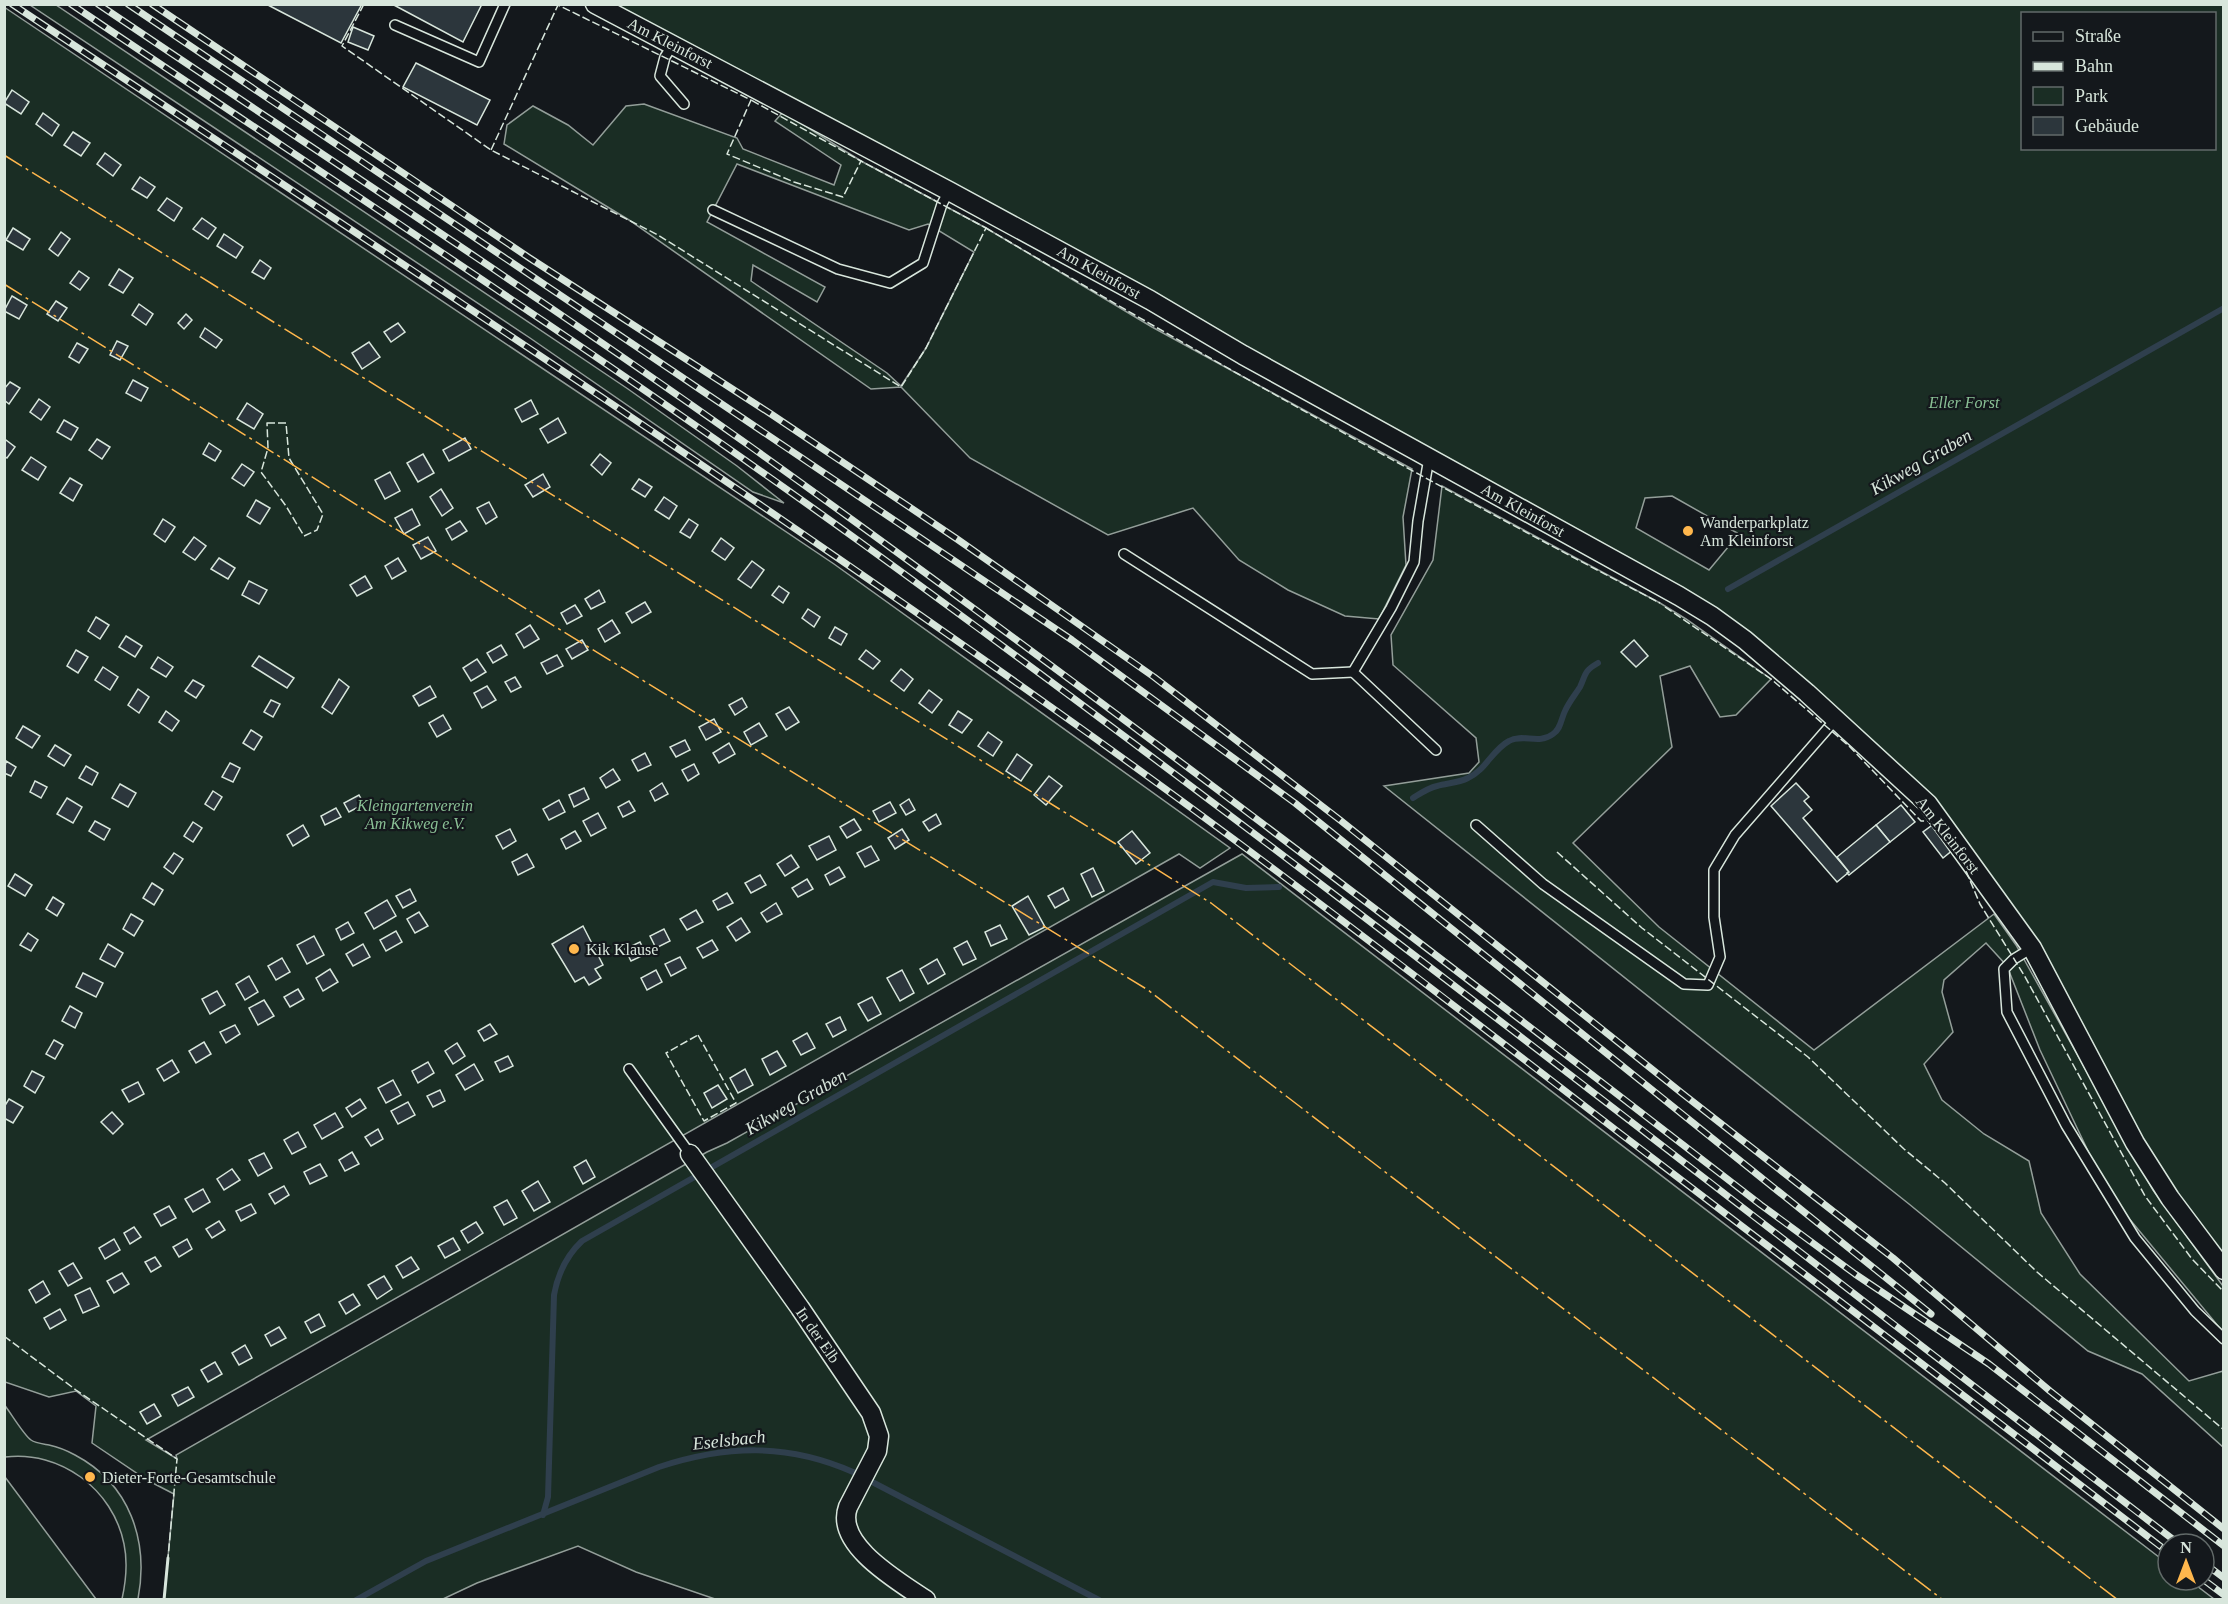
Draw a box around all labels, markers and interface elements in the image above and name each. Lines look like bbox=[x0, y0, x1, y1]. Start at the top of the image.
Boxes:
legend bbox=[2021, 12, 2216, 150]
street label: Am Kleinforst bbox=[625, 14, 716, 72]
text: Straße bbox=[2075, 26, 2121, 46]
text: Bahn bbox=[2075, 56, 2113, 76]
text: Park bbox=[2075, 86, 2108, 106]
text: Gebäude bbox=[2075, 116, 2139, 136]
street label: Am Kleinforst bbox=[1054, 242, 1144, 302]
park label: Eller Forst bbox=[1928, 394, 2000, 411]
water label: Kikweg Graben bbox=[1866, 425, 1975, 500]
street label: Am Kleinforst bbox=[1478, 480, 1568, 540]
place label: Wanderparkplatz Am Kleinforst bbox=[1700, 514, 1809, 549]
marker: Wanderparkplatz Am Kleinforst bbox=[1681, 524, 1695, 538]
street label: Am Kleinforst bbox=[1913, 793, 1984, 877]
park label: Kleingartenverein Am Kikweg e.V. bbox=[356, 797, 473, 833]
place label: Kik Klause bbox=[586, 941, 658, 958]
marker: Kik Klause bbox=[567, 942, 581, 956]
water label: Kikweg Graben bbox=[741, 1065, 850, 1140]
street label: In der Elb bbox=[793, 1304, 843, 1366]
water label: Eselsbach bbox=[691, 1426, 766, 1454]
place label: Dieter-Forte-Gesamtschule bbox=[102, 1469, 276, 1486]
marker: Dieter-Forte-Gesamtschule bbox=[83, 1470, 97, 1484]
north arrow bbox=[2156, 1532, 2216, 1592]
text: N bbox=[2180, 1539, 2192, 1556]

